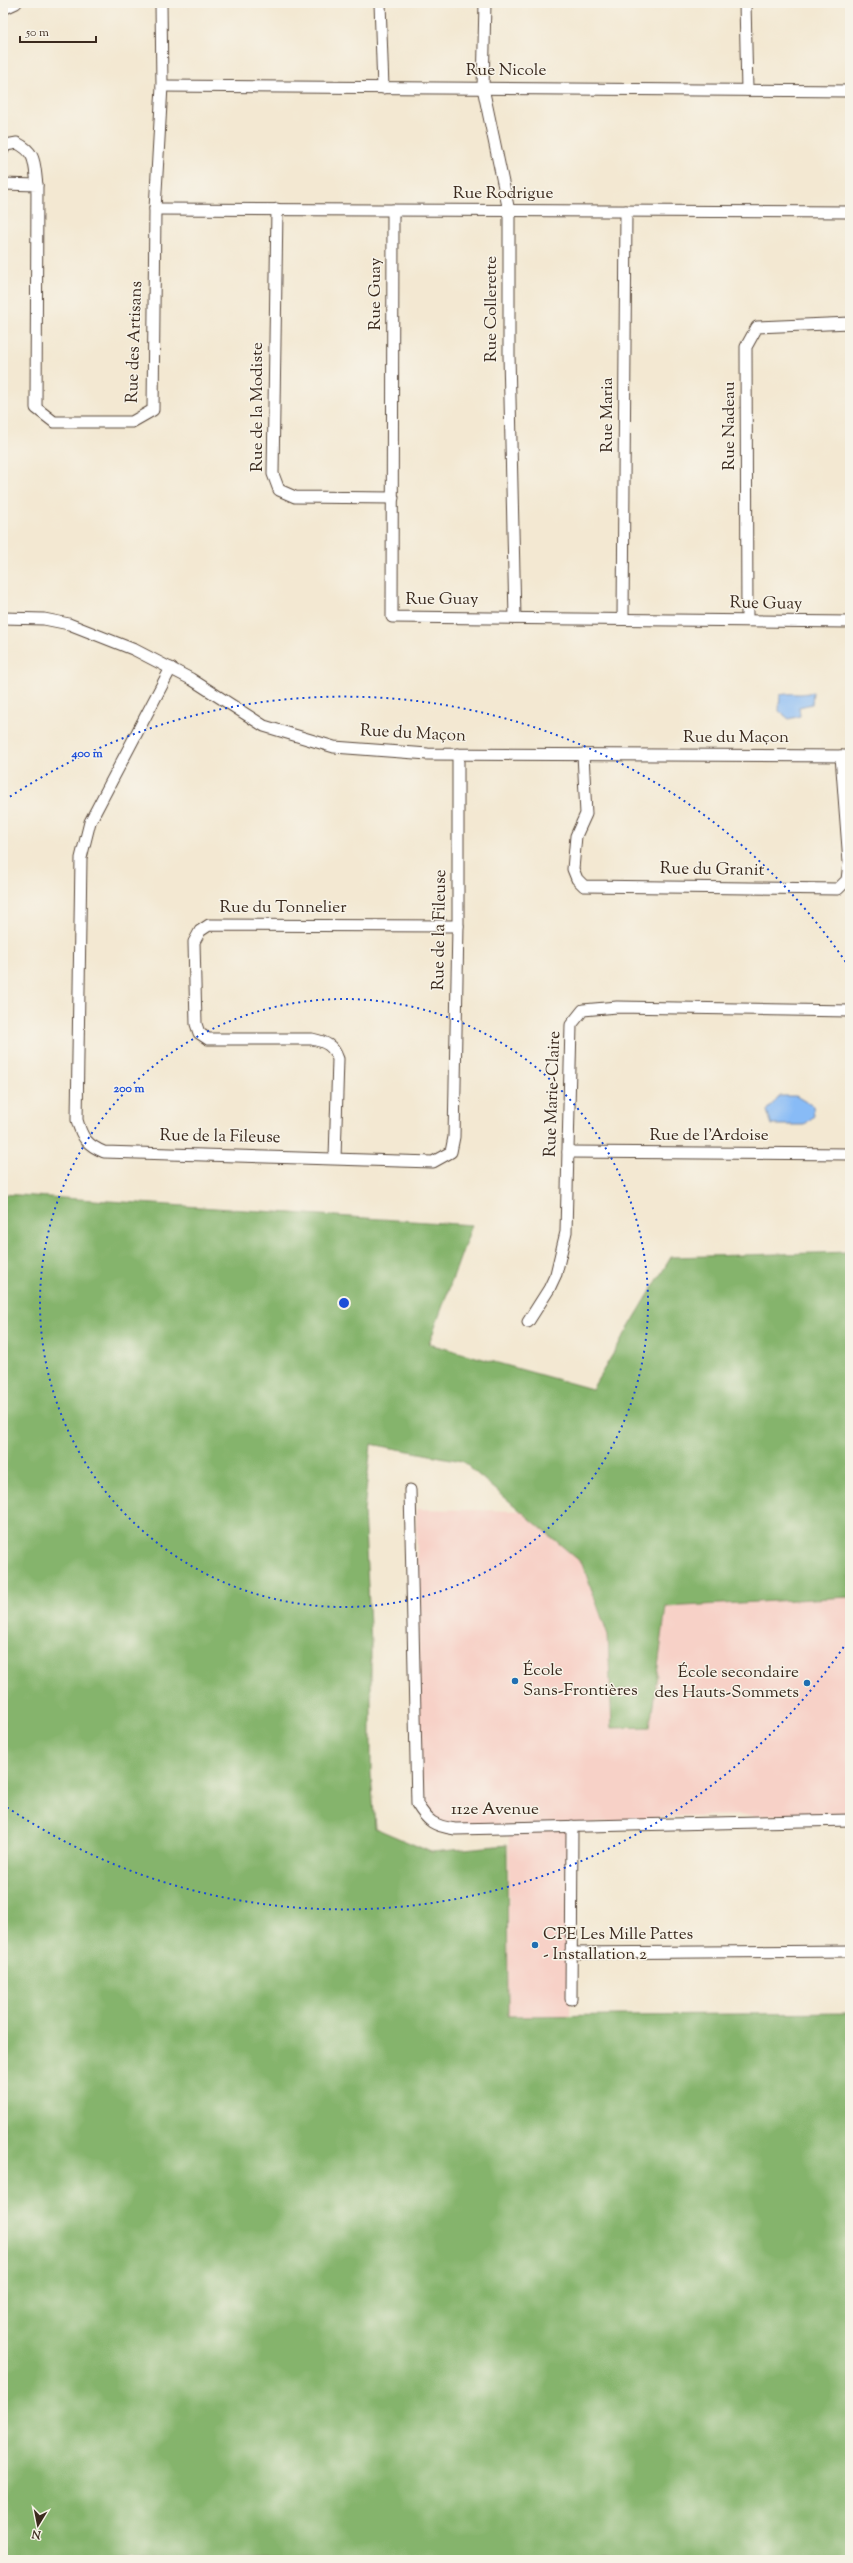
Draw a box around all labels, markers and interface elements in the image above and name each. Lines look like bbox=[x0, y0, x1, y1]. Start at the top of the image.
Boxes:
scale bar bbox=[20, 18, 96, 44]
text: 50 m bbox=[25, 24, 49, 42]
street label: Rue Nicole bbox=[466, 59, 546, 83]
street label: Rue Rodrigue bbox=[453, 182, 553, 206]
street label: Rue Collerette bbox=[480, 256, 504, 362]
street label: Rue Guay bbox=[364, 257, 388, 330]
street label: Rue des Artisans bbox=[121, 280, 149, 404]
street label: Rue de la Modiste bbox=[246, 342, 270, 472]
street label: Rue Maria bbox=[596, 377, 620, 453]
street label: Rue Nadeau bbox=[718, 381, 742, 470]
street label: Rue Guay bbox=[406, 588, 479, 612]
street label: Rue Guay bbox=[729, 591, 803, 617]
street label: Rue du Maçon bbox=[359, 719, 467, 749]
street label: Rue du Maçon bbox=[683, 726, 789, 750]
text: 400 m bbox=[70, 745, 103, 763]
street label: Rue du Granit bbox=[659, 857, 765, 883]
street label: Rue de la Fileuse bbox=[427, 869, 453, 991]
street label: Rue du Tonnelier bbox=[219, 896, 347, 920]
street label: Rue Marie-Claire bbox=[539, 1030, 567, 1158]
text: 200 m bbox=[114, 1080, 144, 1098]
street label: Rue de la Fileuse bbox=[159, 1124, 281, 1150]
street label: Rue de l'Ardoise bbox=[649, 1124, 769, 1148]
centre of rings bbox=[337, 1296, 351, 1310]
place label: École Sans-Frontières bbox=[523, 1659, 638, 1703]
place label: École secondaire des Hauts-Sommets bbox=[655, 1661, 799, 1705]
marker: École Sans-Frontières bbox=[510, 1676, 520, 1686]
marker: École secondaire des Hauts-Sommets bbox=[802, 1678, 812, 1688]
street label: 112e Avenue bbox=[451, 1798, 539, 1822]
place label: CPE Les Mille Pattes - Installation 2 bbox=[543, 1923, 694, 1967]
marker: CPE Les Mille Pattes - Installation 2 bbox=[530, 1940, 540, 1950]
north arrow bbox=[18, 2505, 58, 2545]
text: N bbox=[31, 2525, 43, 2543]

